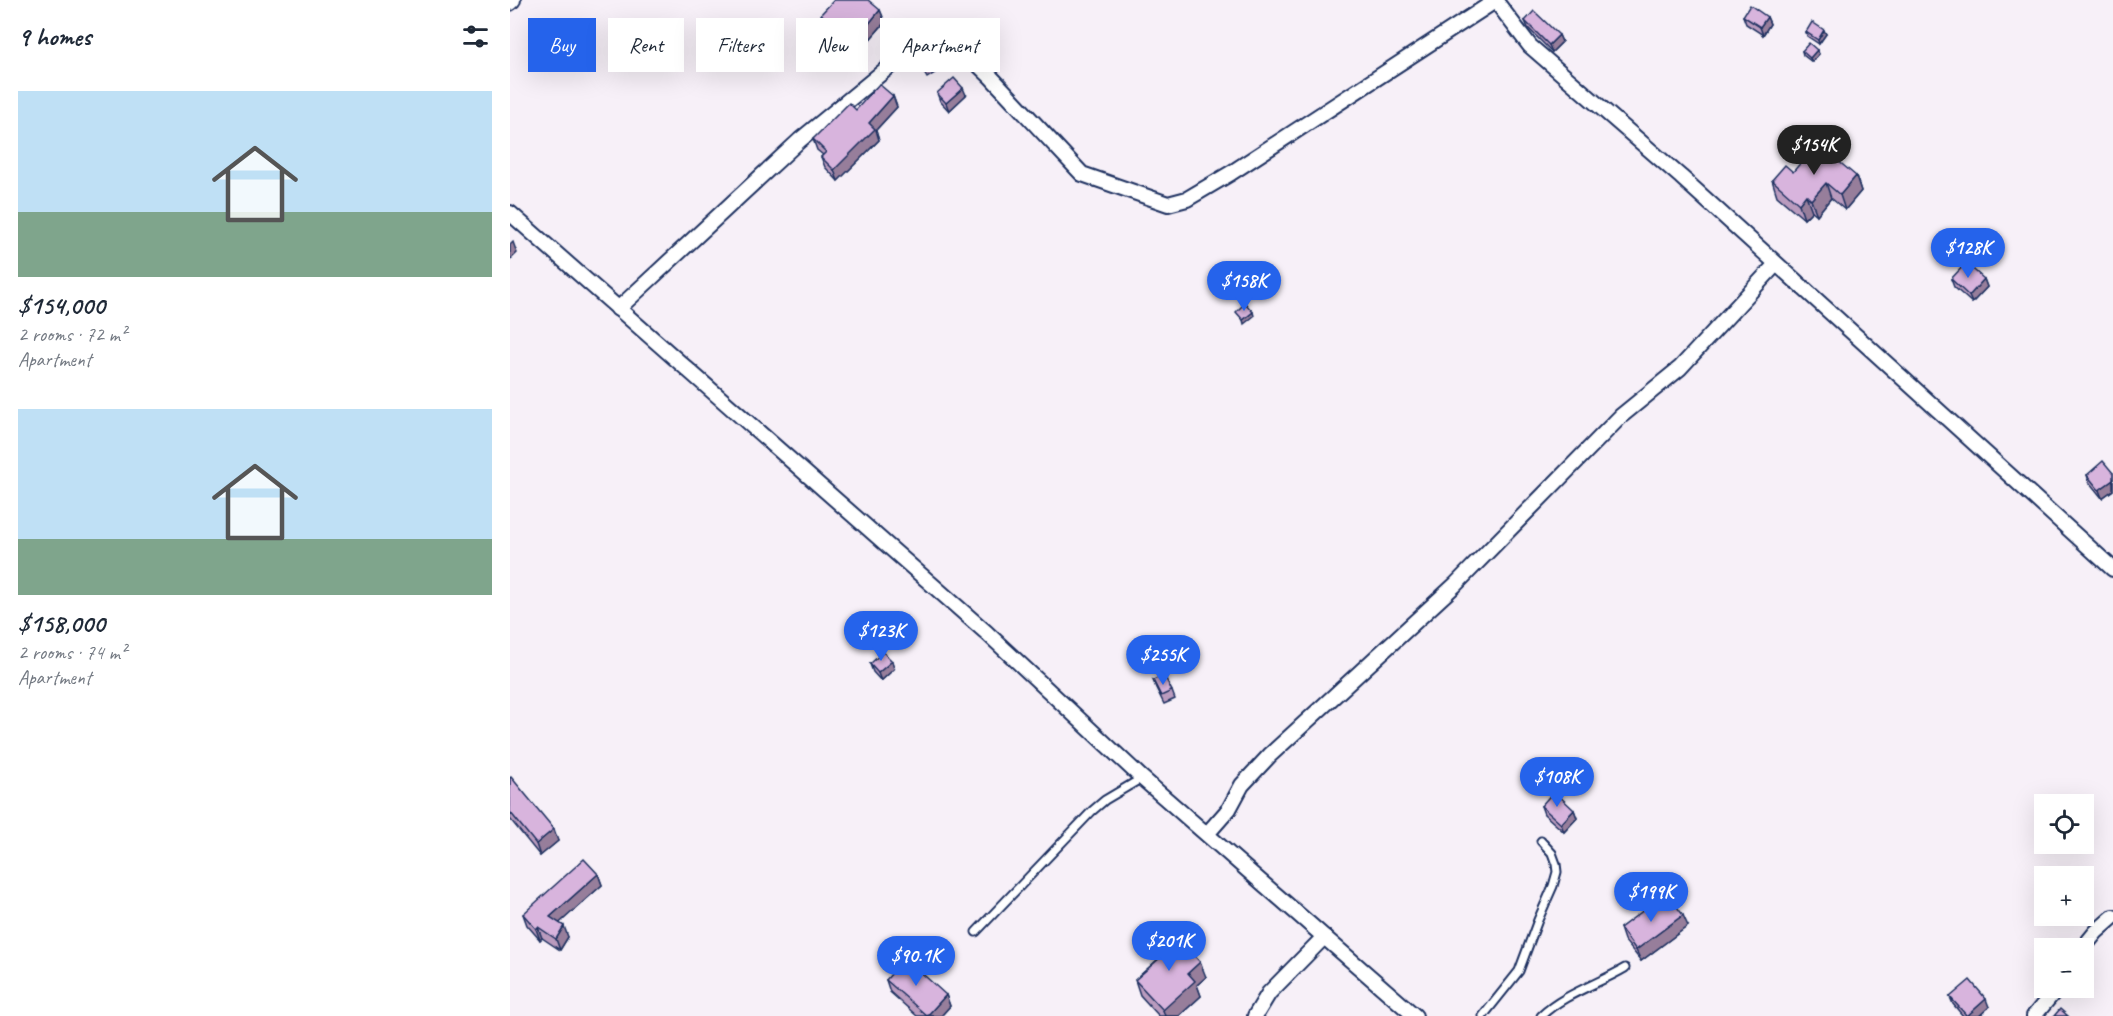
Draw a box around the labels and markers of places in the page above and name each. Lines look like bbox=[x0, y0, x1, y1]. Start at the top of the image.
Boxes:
pin: $154K bbox=[1772, 125, 1856, 176]
pin: $128K bbox=[1926, 228, 2010, 279]
pin: $158K bbox=[1202, 261, 1286, 312]
pin: $123K bbox=[839, 611, 923, 662]
pin: $255K bbox=[1121, 635, 1205, 686]
pin: $108K bbox=[1515, 757, 1599, 808]
pin: $199K bbox=[1609, 872, 1693, 923]
pin: $201K bbox=[1127, 921, 1211, 972]
pin: $90.1K bbox=[867, 936, 965, 987]

